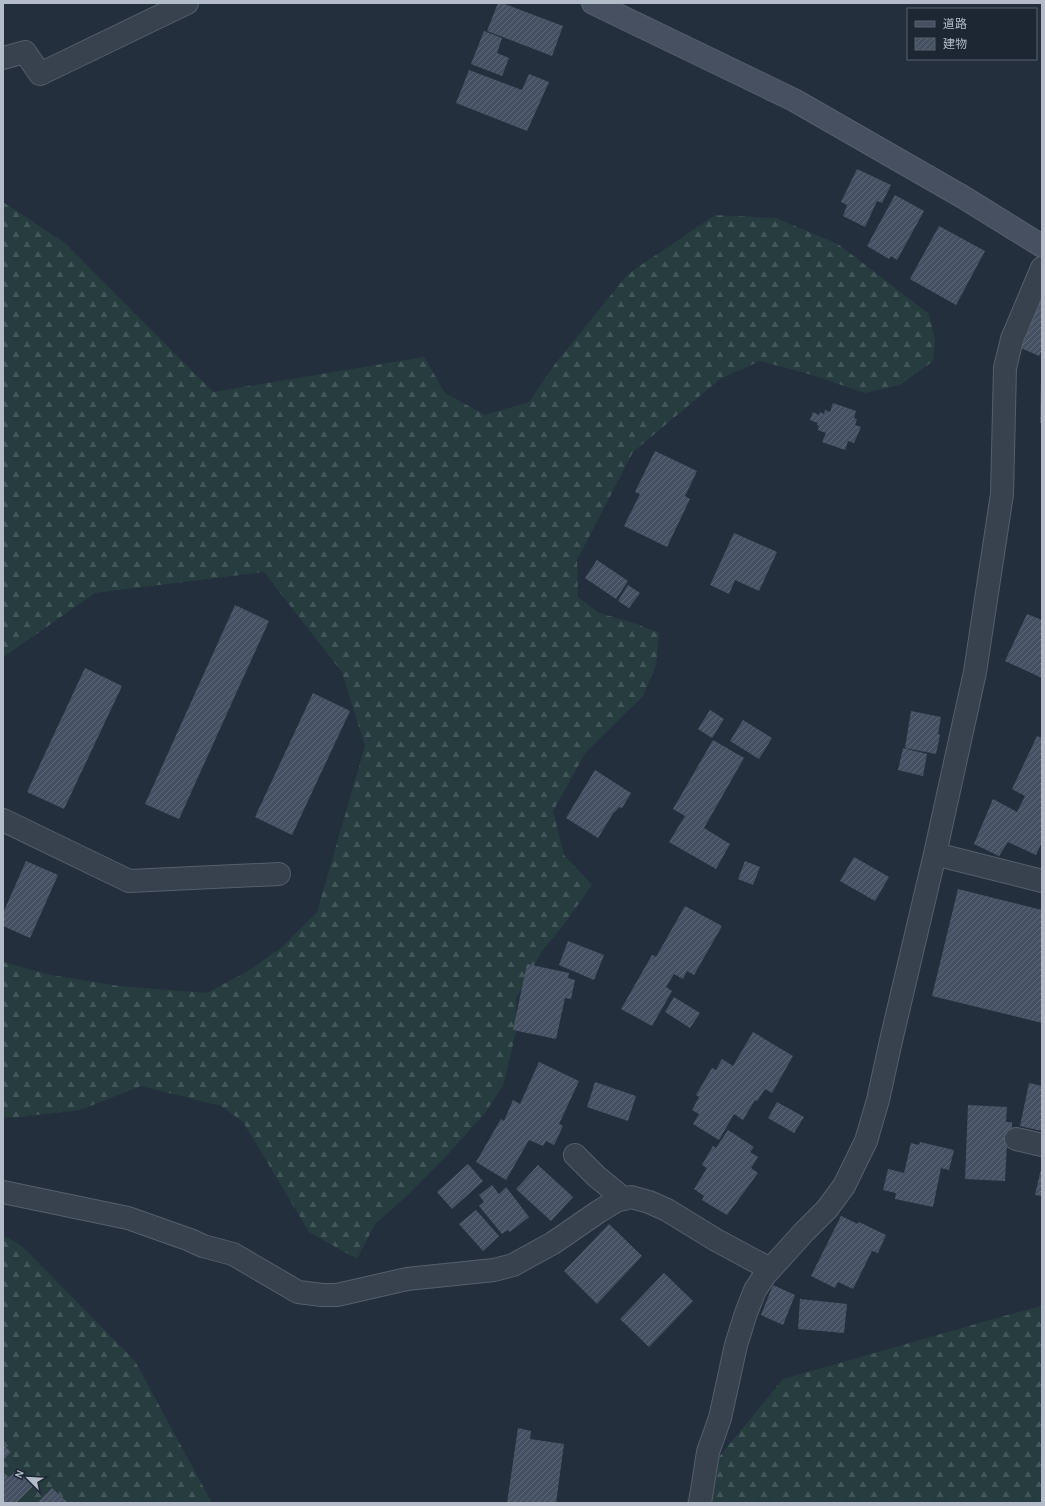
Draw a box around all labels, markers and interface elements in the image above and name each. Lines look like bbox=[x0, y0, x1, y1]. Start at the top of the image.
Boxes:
legend bbox=[907, 8, 1037, 60]
text: 道路 bbox=[943, 17, 967, 30]
text: 建物 bbox=[943, 37, 967, 50]
north arrow bbox=[8, 1458, 48, 1498]
text: N bbox=[13, 1468, 26, 1480]

